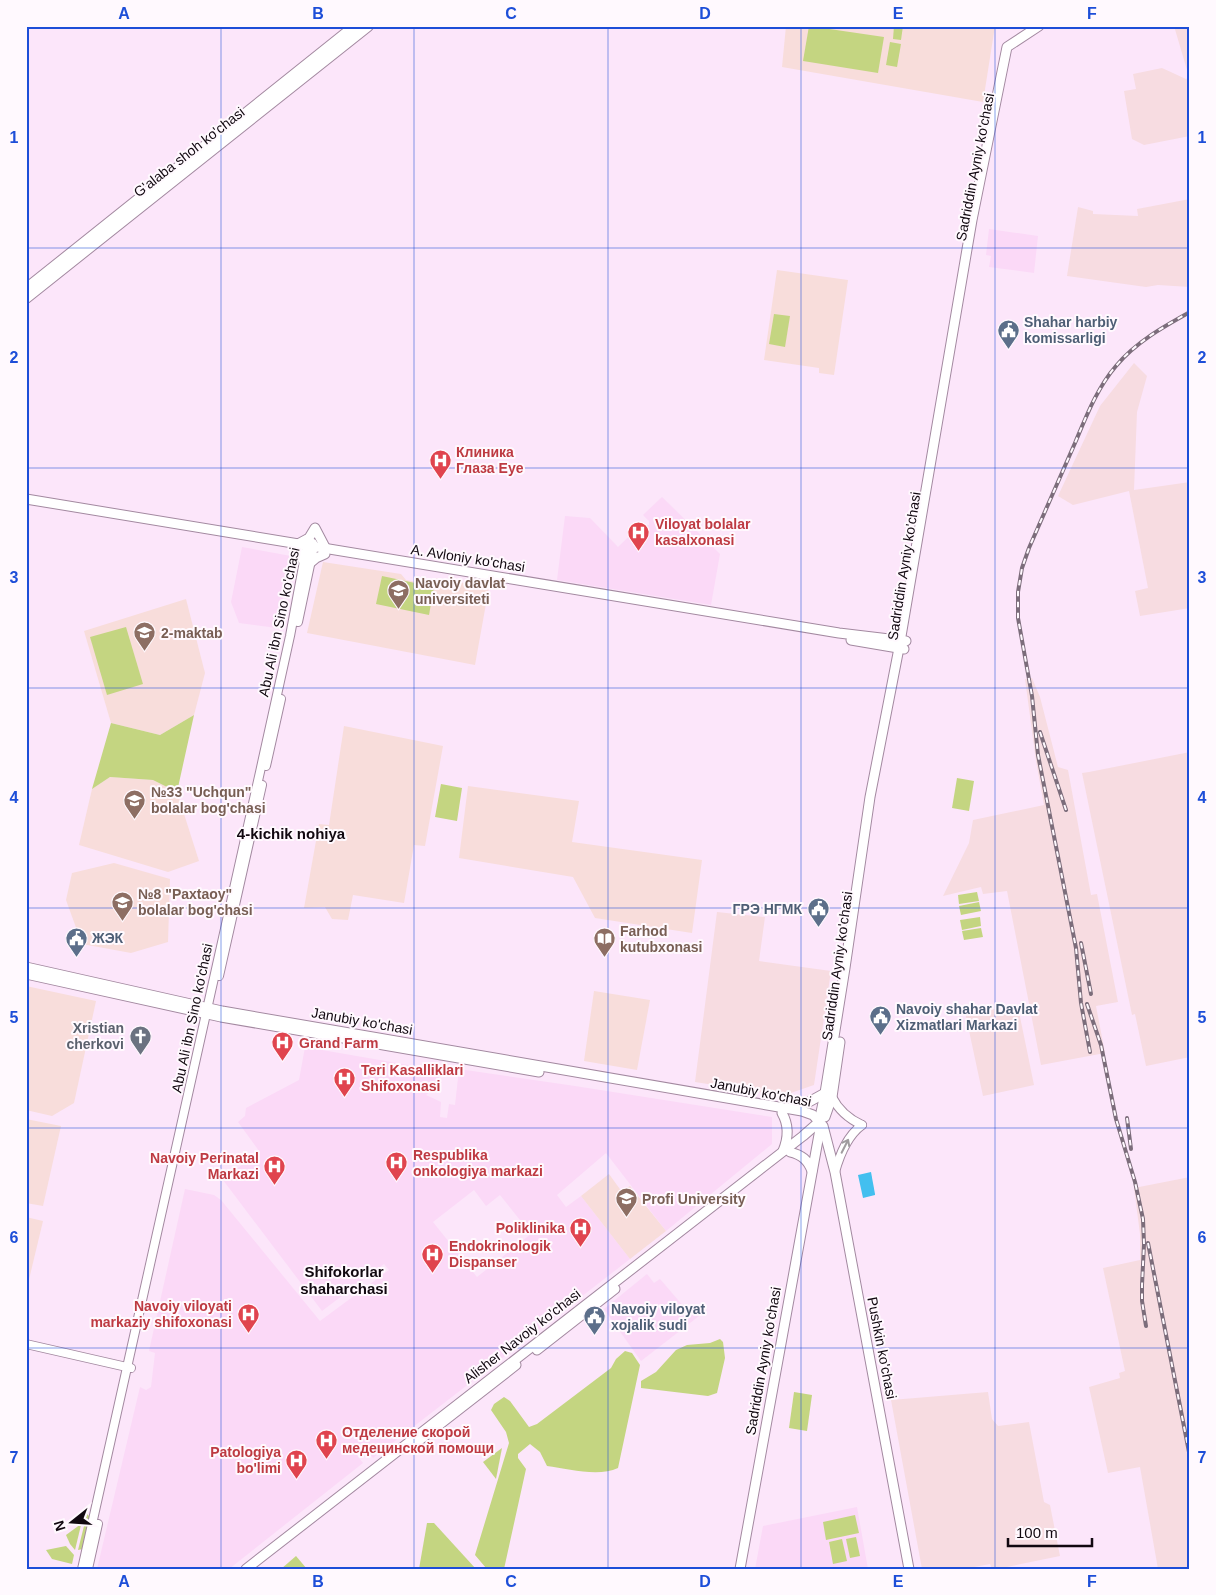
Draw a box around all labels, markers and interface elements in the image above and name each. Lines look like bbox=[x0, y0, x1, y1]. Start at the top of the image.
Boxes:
text: A bbox=[118, 5, 130, 22]
text: B bbox=[312, 5, 324, 22]
text: C bbox=[505, 5, 517, 22]
text: D bbox=[699, 5, 711, 22]
text: E bbox=[893, 5, 904, 22]
text: F bbox=[1087, 5, 1097, 22]
street label: Sadriddin Ayniy ko'chasi bbox=[953, 92, 997, 242]
street label: G'alaba shoh ko'chasi bbox=[130, 104, 248, 200]
text: 1 bbox=[10, 129, 19, 146]
text: 1 bbox=[1198, 129, 1207, 146]
place label: Shahar harbiy komissarligi bbox=[1024, 314, 1118, 346]
public building icon: Shahar harbiy komissarligi bbox=[996, 318, 1020, 349]
text: 2 bbox=[10, 349, 19, 366]
text: 2 bbox=[1198, 349, 1207, 366]
place label: Клиника Глаза Eye bbox=[456, 444, 524, 476]
hospital icon: Клиника Глаза Eye bbox=[428, 448, 452, 479]
street label: Sadriddin Ayniy ko'chasi bbox=[884, 491, 924, 641]
place label: Viloyat bolalar kasalxonasi bbox=[655, 516, 751, 548]
hospital icon: Viloyat bolalar kasalxonasi bbox=[627, 520, 651, 551]
street label: A. Avloniy ko'chasi bbox=[410, 541, 526, 575]
street label: Abu Ali ibn Sino ko'chasi bbox=[255, 546, 303, 698]
text: 3 bbox=[10, 569, 19, 586]
text: 3 bbox=[1198, 569, 1207, 586]
place label: Navoiy davlat universiteti bbox=[415, 575, 506, 607]
school or university icon: Navoiy davlat universiteti bbox=[387, 579, 411, 610]
school or university icon: 2-maktab bbox=[133, 621, 157, 652]
place label: 2-maktab bbox=[161, 625, 222, 641]
place label: №33 "Uchqun" bolalar bog'chasi bbox=[151, 784, 266, 816]
school or university icon: №33 "Uchqun" bolalar bog'chasi bbox=[123, 788, 147, 819]
text: 4 bbox=[10, 789, 19, 806]
text: 4 bbox=[1198, 789, 1207, 806]
district label: 4-kichik nohiya bbox=[237, 825, 346, 842]
place label: №8 "Paxtaoy" bolalar bog'chasi bbox=[138, 886, 253, 918]
school or university icon: №8 "Paxtaoy" bolalar bog'chasi bbox=[110, 890, 134, 921]
street label: Sadriddin Ayniy ko'chasi bbox=[819, 890, 855, 1042]
public building icon: ГРЭ НГМК bbox=[806, 897, 830, 928]
place label: ГРЭ НГМК bbox=[733, 901, 802, 917]
place label: Farhod kutubxonasi bbox=[620, 923, 702, 955]
public building icon: ЖЭК bbox=[64, 926, 88, 957]
library icon: Farhod kutubxonasi bbox=[592, 927, 616, 958]
place label: ЖЭК bbox=[91, 930, 124, 946]
street label: Abu Ali ibn Sino ko'chasi bbox=[168, 942, 216, 1094]
place label: Navoiy shahar Davlat Xizmatlari Markazi bbox=[896, 1001, 1038, 1033]
street label: Janubiy ko'chasi bbox=[310, 1004, 414, 1038]
public building icon: Navoiy shahar Davlat Xizmatlari Markazi bbox=[868, 1005, 892, 1036]
text: 5 bbox=[10, 1009, 19, 1026]
text: 5 bbox=[1198, 1009, 1207, 1026]
place label: Xristian cherkovi bbox=[66, 1020, 124, 1052]
church icon: Xristian cherkovi bbox=[128, 1024, 152, 1055]
hospital icon: Grand Farm bbox=[271, 1031, 295, 1062]
place label: Grand Farm bbox=[299, 1035, 378, 1051]
place label: Teri Kasalliklari Shifoxonasi bbox=[361, 1062, 463, 1094]
hospital icon: Teri Kasalliklari Shifoxonasi bbox=[333, 1066, 357, 1097]
street label: Janubiy ko'chasi bbox=[709, 1074, 813, 1110]
one-way arrow bbox=[840, 1139, 850, 1154]
place label: Respublika onkologiya markazi bbox=[413, 1147, 543, 1179]
place label: Navoiy Perinatal Markazi bbox=[150, 1150, 259, 1182]
hospital icon: Respublika onkologiya markazi bbox=[385, 1151, 409, 1182]
hospital icon: Navoiy Perinatal Markazi bbox=[263, 1154, 287, 1185]
school or university icon: Profi University bbox=[614, 1187, 638, 1218]
place label: Profi University bbox=[642, 1191, 746, 1207]
hospital icon: Poliklinika bbox=[569, 1216, 593, 1247]
place label: Poliklinika bbox=[496, 1220, 565, 1236]
text: 6 bbox=[10, 1229, 19, 1246]
text: 6 bbox=[1198, 1229, 1207, 1246]
place label: Endokrinologik Dispanser bbox=[449, 1238, 551, 1270]
hospital icon: Endokrinologik Dispanser bbox=[421, 1242, 445, 1273]
district label: Shifokorlar shaharchasi bbox=[300, 1263, 388, 1297]
street label: Alisher Navoiy ko'chasi bbox=[461, 1286, 583, 1386]
street label: Sadriddin Ayniy ko'chasi bbox=[742, 1286, 784, 1436]
street label: Pushkin ko'chasi bbox=[864, 1296, 900, 1400]
place label: Navoiy viloyati markaziy shifoxonasi bbox=[90, 1298, 232, 1330]
place label: Navoiy viloyat xojalik sudi bbox=[611, 1301, 705, 1333]
hospital icon: Navoiy viloyati markaziy shifoxonasi bbox=[236, 1302, 260, 1333]
public building icon: Navoiy viloyat xojalik sudi bbox=[583, 1305, 607, 1336]
place label: Отделение скорой медецинской помощи bbox=[342, 1424, 494, 1456]
hospital icon: Отделение скорой медецинской помощи bbox=[314, 1428, 338, 1459]
place label: Patologiya bo'limi bbox=[210, 1444, 281, 1476]
hospital icon: Patologiya bo'limi bbox=[285, 1448, 309, 1479]
text: 7 bbox=[10, 1449, 19, 1466]
text: 7 bbox=[1198, 1449, 1207, 1466]
north arrow bbox=[48, 1498, 98, 1548]
scale bar bbox=[1008, 1515, 1092, 1547]
text: N bbox=[50, 1519, 69, 1533]
text: 100 m bbox=[1016, 1524, 1058, 1541]
text: A bbox=[118, 1573, 130, 1590]
text: B bbox=[312, 1573, 324, 1590]
text: C bbox=[505, 1573, 517, 1590]
text: D bbox=[699, 1573, 711, 1590]
text: E bbox=[893, 1573, 904, 1590]
text: F bbox=[1087, 1573, 1097, 1590]

